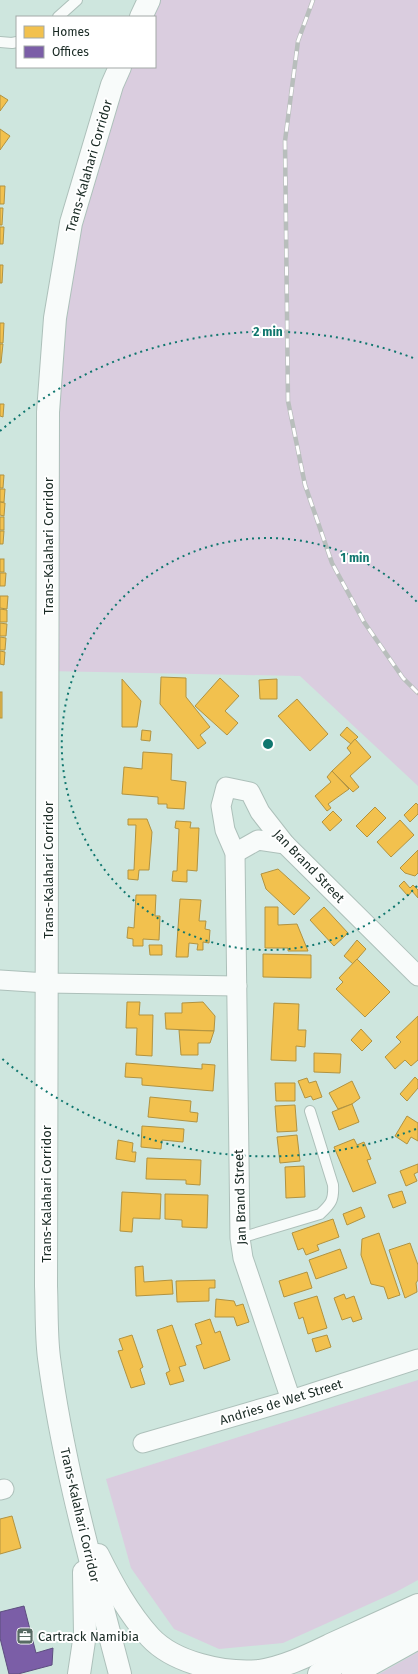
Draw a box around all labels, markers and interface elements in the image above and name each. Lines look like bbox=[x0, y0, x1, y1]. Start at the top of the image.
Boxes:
legend bbox=[16, 16, 156, 68]
text: Homes bbox=[52, 25, 90, 39]
text: Offices bbox=[52, 45, 89, 59]
street label: Trans-Kalahari Corridor bbox=[63, 98, 115, 234]
text: 2 min bbox=[253, 325, 283, 339]
street label: Trans-Kalahari Corridor bbox=[41, 477, 56, 615]
text: 1 min bbox=[341, 551, 369, 565]
centre of rings bbox=[261, 737, 275, 751]
street label: Trans-Kalahari Corridor bbox=[41, 801, 56, 939]
street label: Jan Brand Street bbox=[270, 826, 348, 906]
street label: Trans-Kalahari Corridor bbox=[39, 1125, 54, 1263]
street label: Jan Brand Street bbox=[231, 1149, 249, 1245]
street label: Andries de Wet Street bbox=[218, 1376, 344, 1428]
street label: Trans-Kalahari Corridor bbox=[57, 1446, 103, 1584]
office icon: Cartrack Namibia bbox=[15, 1626, 35, 1646]
place label: Cartrack Namibia bbox=[38, 1629, 139, 1644]

